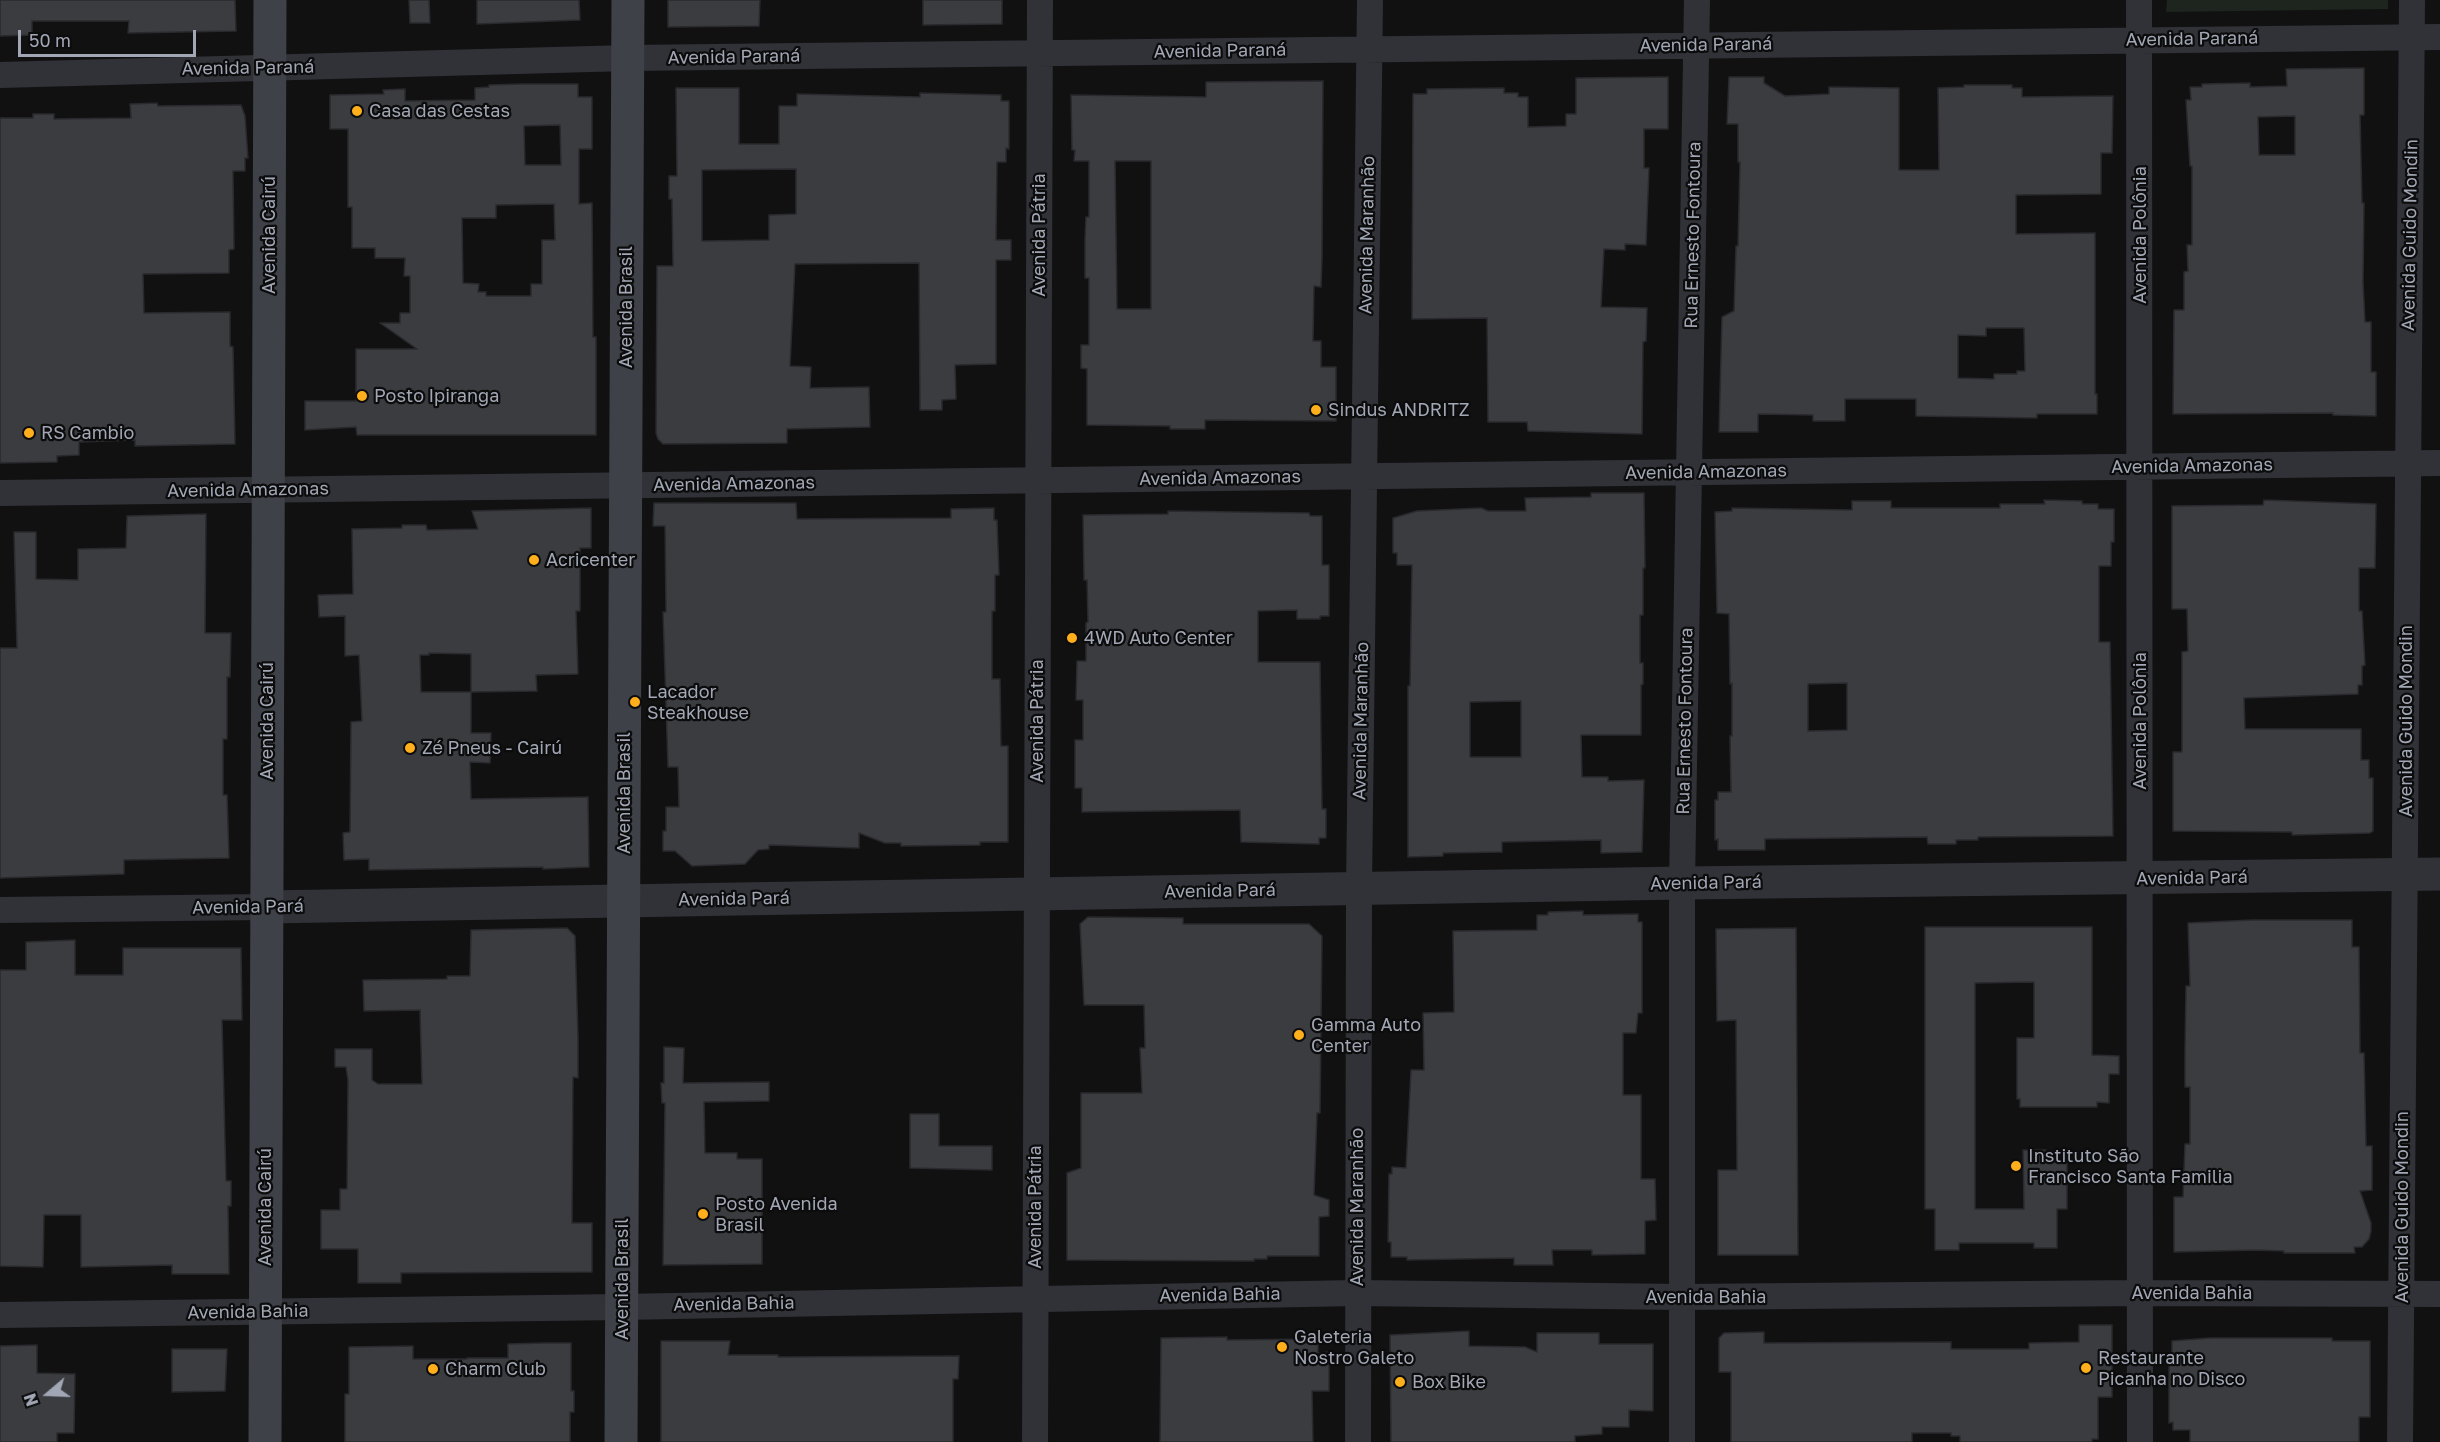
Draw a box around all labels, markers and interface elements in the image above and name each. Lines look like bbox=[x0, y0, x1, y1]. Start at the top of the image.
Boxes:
scale bar bbox=[21, 18, 200, 56]
street label: Avenida Paraná bbox=[2125, 27, 2259, 51]
text: 50 m bbox=[29, 29, 71, 51]
street label: Avenida Paraná bbox=[1639, 33, 1773, 57]
street label: Avenida Paraná bbox=[1153, 39, 1287, 63]
street label: Avenida Paraná bbox=[667, 45, 801, 69]
street label: Avenida Paraná bbox=[181, 56, 315, 80]
place label: Casa das Cestas bbox=[369, 100, 510, 122]
marker: Casa das Cestas bbox=[350, 104, 364, 118]
street label: Avenida Guido Mondin bbox=[2398, 139, 2422, 331]
street label: Rua Ernesto Fontoura bbox=[1681, 141, 1705, 329]
street label: Avenida Maranhão bbox=[1355, 156, 1379, 314]
street label: Avenida Polônia bbox=[2129, 166, 2151, 304]
street label: Avenida Pátria bbox=[1028, 173, 1050, 297]
street label: Avenida Cairú bbox=[258, 176, 280, 294]
street label: Avenida Brasil bbox=[615, 246, 637, 368]
place label: Posto Ipiranga bbox=[374, 385, 499, 407]
marker: Posto Ipiranga bbox=[355, 389, 369, 403]
place label: Sindus ANDRITZ bbox=[1328, 399, 1470, 421]
marker: Sindus ANDRITZ bbox=[1309, 403, 1323, 417]
place label: RS Cambio bbox=[41, 422, 134, 444]
marker: RS Cambio bbox=[22, 426, 36, 440]
street label: Avenida Amazonas bbox=[2111, 454, 2273, 478]
street label: Avenida Amazonas bbox=[1625, 460, 1787, 484]
street label: Avenida Amazonas bbox=[1139, 466, 1301, 490]
street label: Avenida Amazonas bbox=[653, 472, 815, 496]
street label: Avenida Amazonas bbox=[167, 478, 329, 502]
place label: Acricenter bbox=[546, 549, 635, 571]
marker: Acricenter bbox=[527, 553, 541, 567]
street label: Avenida Guido Mondin bbox=[2395, 625, 2417, 817]
place label: 4WD Auto Center bbox=[1084, 627, 1233, 649]
street label: Rua Ernesto Fontoura bbox=[1673, 627, 1697, 815]
marker: 4WD Auto Center bbox=[1065, 631, 1079, 645]
street label: Avenida Maranhão bbox=[1349, 642, 1373, 800]
street label: Avenida Polônia bbox=[2129, 652, 2151, 790]
street label: Avenida Pátria bbox=[1026, 659, 1048, 783]
street label: Avenida Cairú bbox=[256, 662, 278, 780]
place label: Lacador Steakhouse bbox=[647, 681, 749, 724]
marker: Lacador Steakhouse bbox=[628, 695, 642, 709]
street label: Avenida Brasil bbox=[613, 732, 635, 854]
place label: Zé Pneus - Cairú bbox=[422, 737, 562, 759]
marker: Zé Pneus - Cairú bbox=[403, 741, 417, 755]
street label: Avenida Pará bbox=[2136, 866, 2248, 890]
street label: Avenida Pará bbox=[1650, 871, 1762, 895]
street label: Avenida Pará bbox=[1164, 879, 1276, 903]
street label: Avenida Pará bbox=[678, 887, 790, 911]
street label: Avenida Pará bbox=[192, 895, 304, 919]
place label: Gamma Auto Center bbox=[1311, 1014, 1421, 1056]
marker: Gamma Auto Center bbox=[1292, 1028, 1306, 1042]
street label: Avenida Guido Mondin bbox=[2391, 1111, 2413, 1303]
street label: Avenida Maranhão bbox=[1346, 1128, 1368, 1286]
street label: Avenida Pátria bbox=[1024, 1145, 1046, 1269]
place label: Instituto São Francisco Santa Familia bbox=[2028, 1145, 2233, 1188]
street label: Avenida Cairú bbox=[254, 1148, 276, 1266]
marker: Instituto São Francisco Santa Familia bbox=[2009, 1159, 2023, 1173]
place label: Posto Avenida Brasil bbox=[715, 1193, 838, 1236]
marker: Posto Avenida Brasil bbox=[696, 1207, 710, 1221]
street label: Avenida Brasil bbox=[611, 1218, 633, 1340]
street label: Avenida Bahia bbox=[2131, 1282, 2253, 1304]
street label: Avenida Bahia bbox=[1159, 1283, 1281, 1307]
street label: Avenida Bahia bbox=[1645, 1286, 1767, 1308]
street label: Avenida Bahia bbox=[673, 1292, 795, 1316]
street label: Avenida Bahia bbox=[187, 1300, 309, 1324]
place label: Galeteria Nostro Galeto bbox=[1294, 1326, 1414, 1368]
marker: Galeteria Nostro Galeto bbox=[1275, 1340, 1289, 1354]
place label: Restaurante Picanha no Disco bbox=[2098, 1347, 2245, 1390]
place label: Charm Club bbox=[445, 1358, 546, 1380]
marker: Restaurante Picanha no Disco bbox=[2079, 1361, 2093, 1375]
marker: Charm Club bbox=[426, 1362, 440, 1376]
north arrow bbox=[18, 1364, 78, 1424]
place label: Box Bike bbox=[1412, 1371, 1486, 1393]
marker: Box Bike bbox=[1393, 1375, 1407, 1389]
text: N bbox=[20, 1391, 42, 1409]

